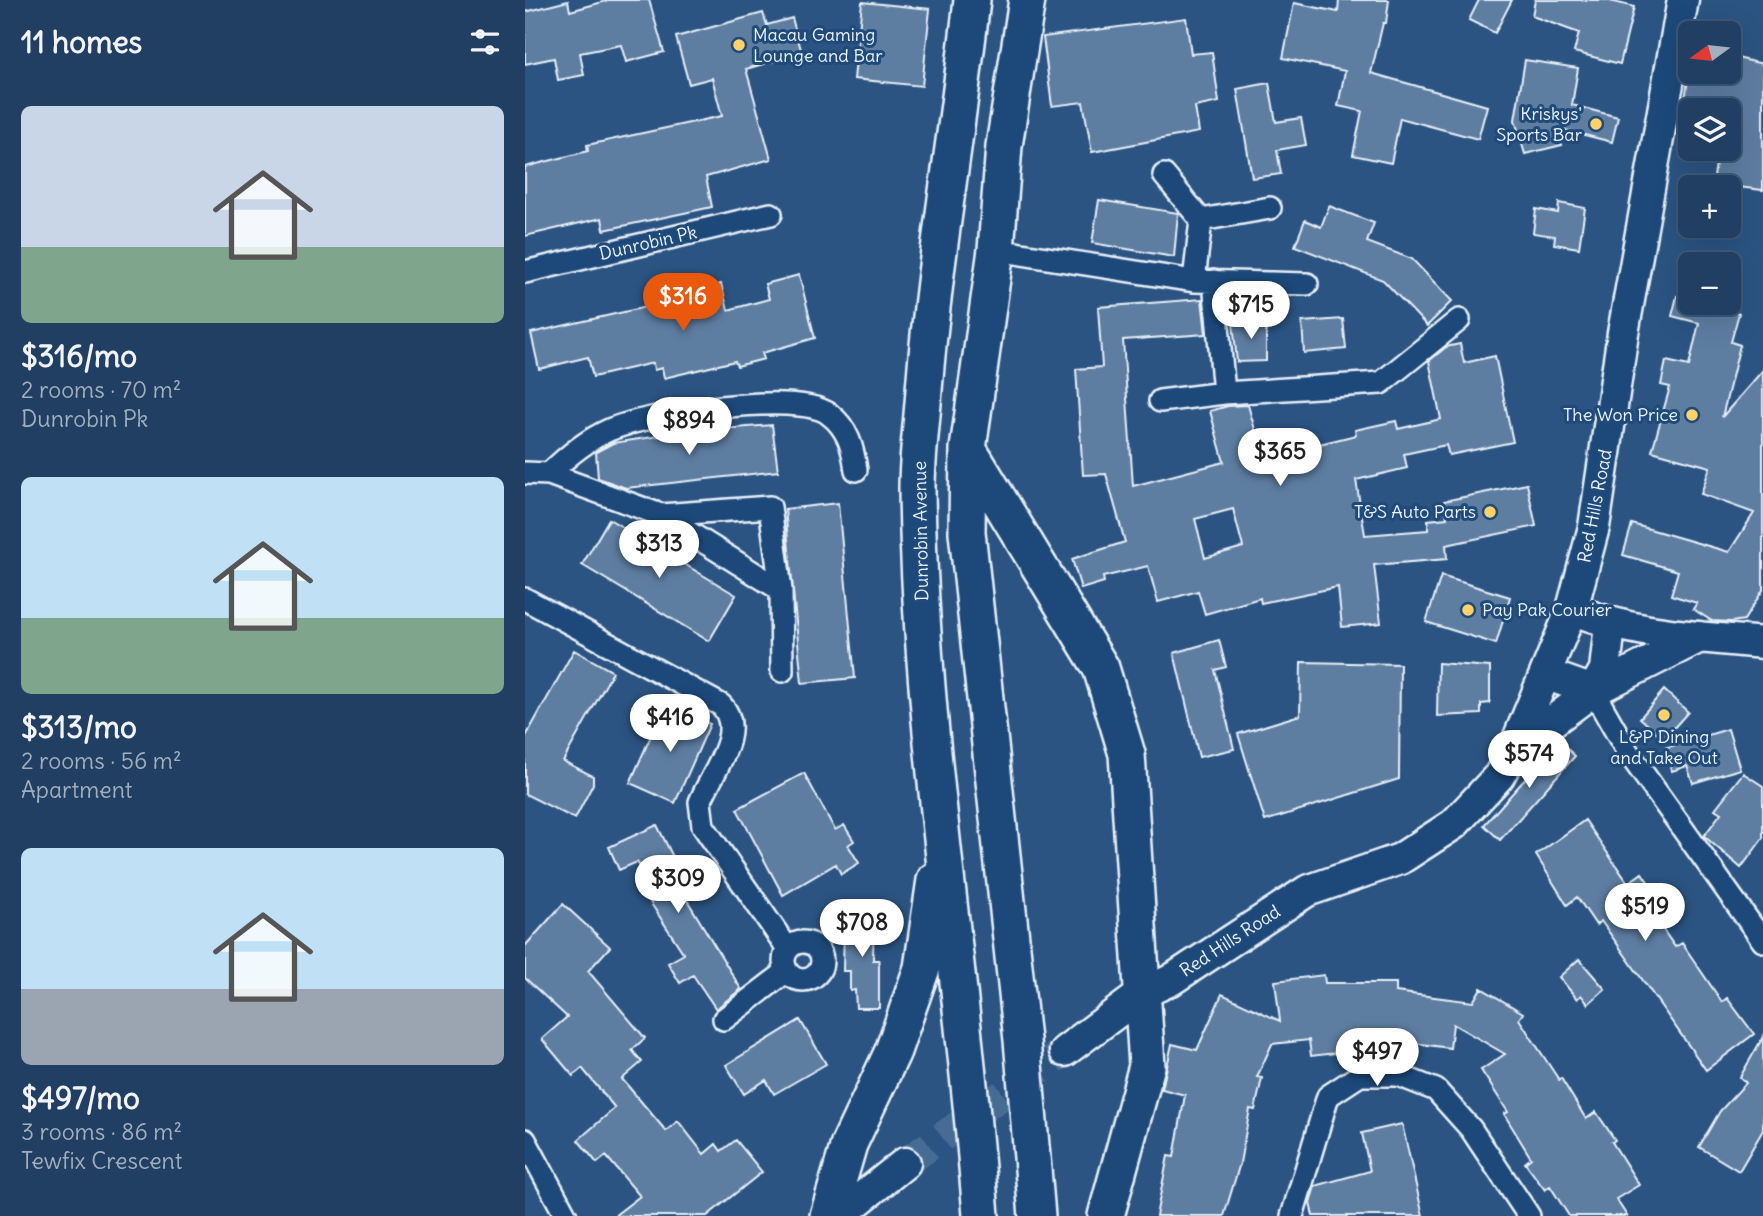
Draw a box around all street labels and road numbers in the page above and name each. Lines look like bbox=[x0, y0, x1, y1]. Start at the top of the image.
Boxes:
street label: Dunrobin Pk bbox=[597, 220, 699, 265]
street label: Red Hills Road bbox=[1572, 447, 1617, 565]
street label: Dunrobin Avenue bbox=[908, 461, 933, 601]
street label: Red Hills Road bbox=[1175, 899, 1285, 982]

